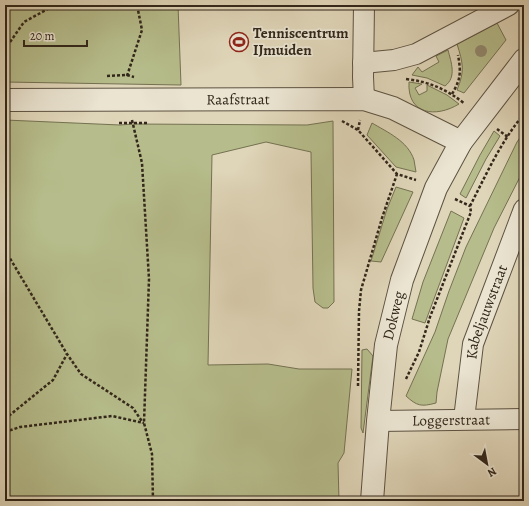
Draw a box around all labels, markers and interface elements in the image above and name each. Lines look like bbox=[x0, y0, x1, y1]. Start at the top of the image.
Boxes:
scale bar bbox=[24, 22, 87, 48]
place label: Tenniscentrum IJmuiden bbox=[253, 23, 349, 60]
text: 20 m bbox=[30, 28, 54, 44]
sports icon: Tenniscentrum IJmuiden bbox=[228, 31, 250, 53]
street label: Raafstraat bbox=[206, 89, 270, 109]
street label: Kabeljauwstraat bbox=[461, 262, 512, 360]
street label: Dokweg bbox=[378, 288, 409, 342]
street label: Loggerstraat bbox=[412, 409, 490, 431]
north arrow bbox=[467, 444, 507, 484]
text: N bbox=[485, 464, 499, 481]

